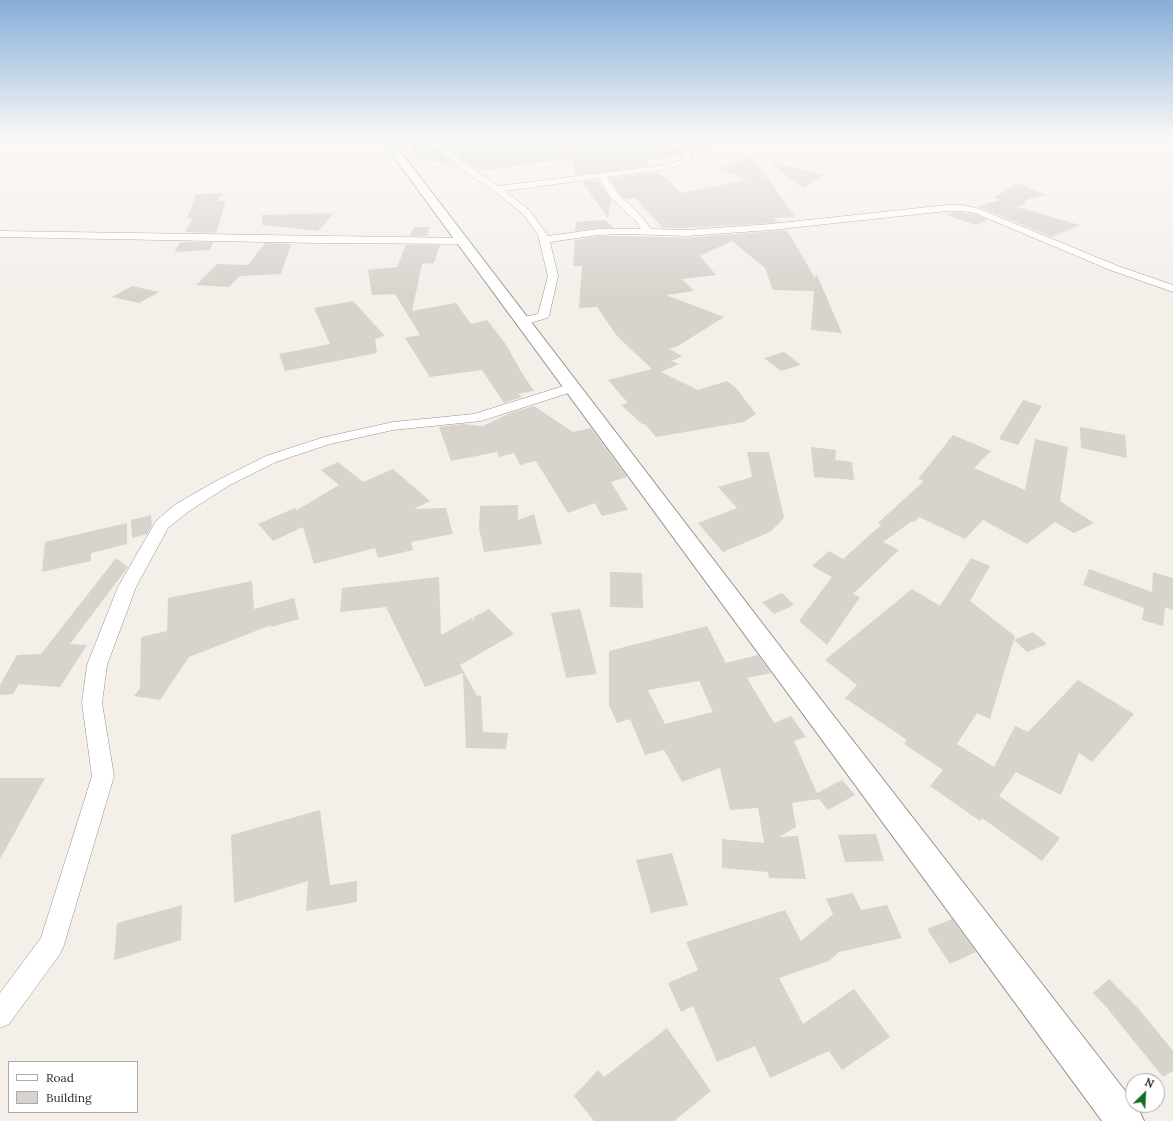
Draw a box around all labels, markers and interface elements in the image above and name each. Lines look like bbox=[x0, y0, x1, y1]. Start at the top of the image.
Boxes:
legend bbox=[8, 1061, 138, 1113]
text: Road bbox=[46, 1070, 74, 1085]
north arrow bbox=[1125, 1073, 1165, 1113]
text: N bbox=[1143, 1075, 1156, 1091]
text: Building bbox=[46, 1090, 92, 1105]

